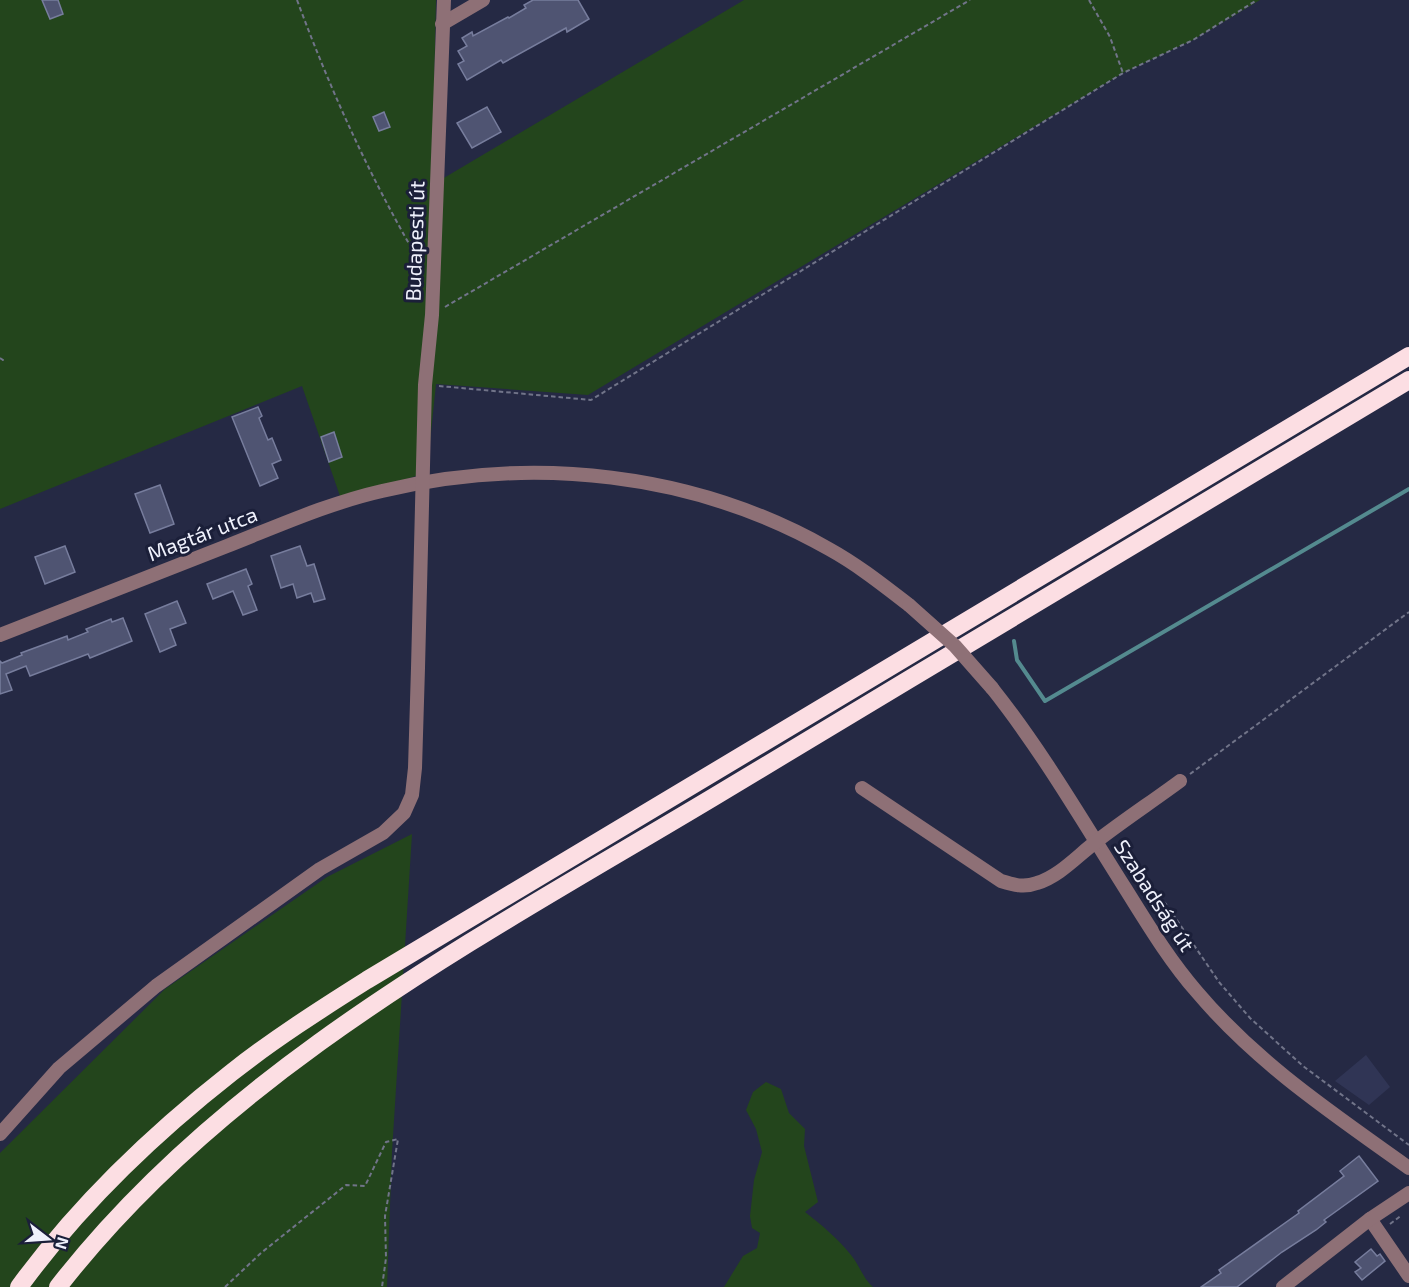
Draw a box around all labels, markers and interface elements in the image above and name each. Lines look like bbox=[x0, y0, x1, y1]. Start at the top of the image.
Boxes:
street label: Budapesti út bbox=[399, 180, 429, 302]
street label: Magtár utca bbox=[144, 501, 260, 565]
street label: Szabadság út bbox=[1110, 834, 1200, 956]
north arrow bbox=[18, 1209, 78, 1269]
text: N bbox=[52, 1235, 74, 1252]

